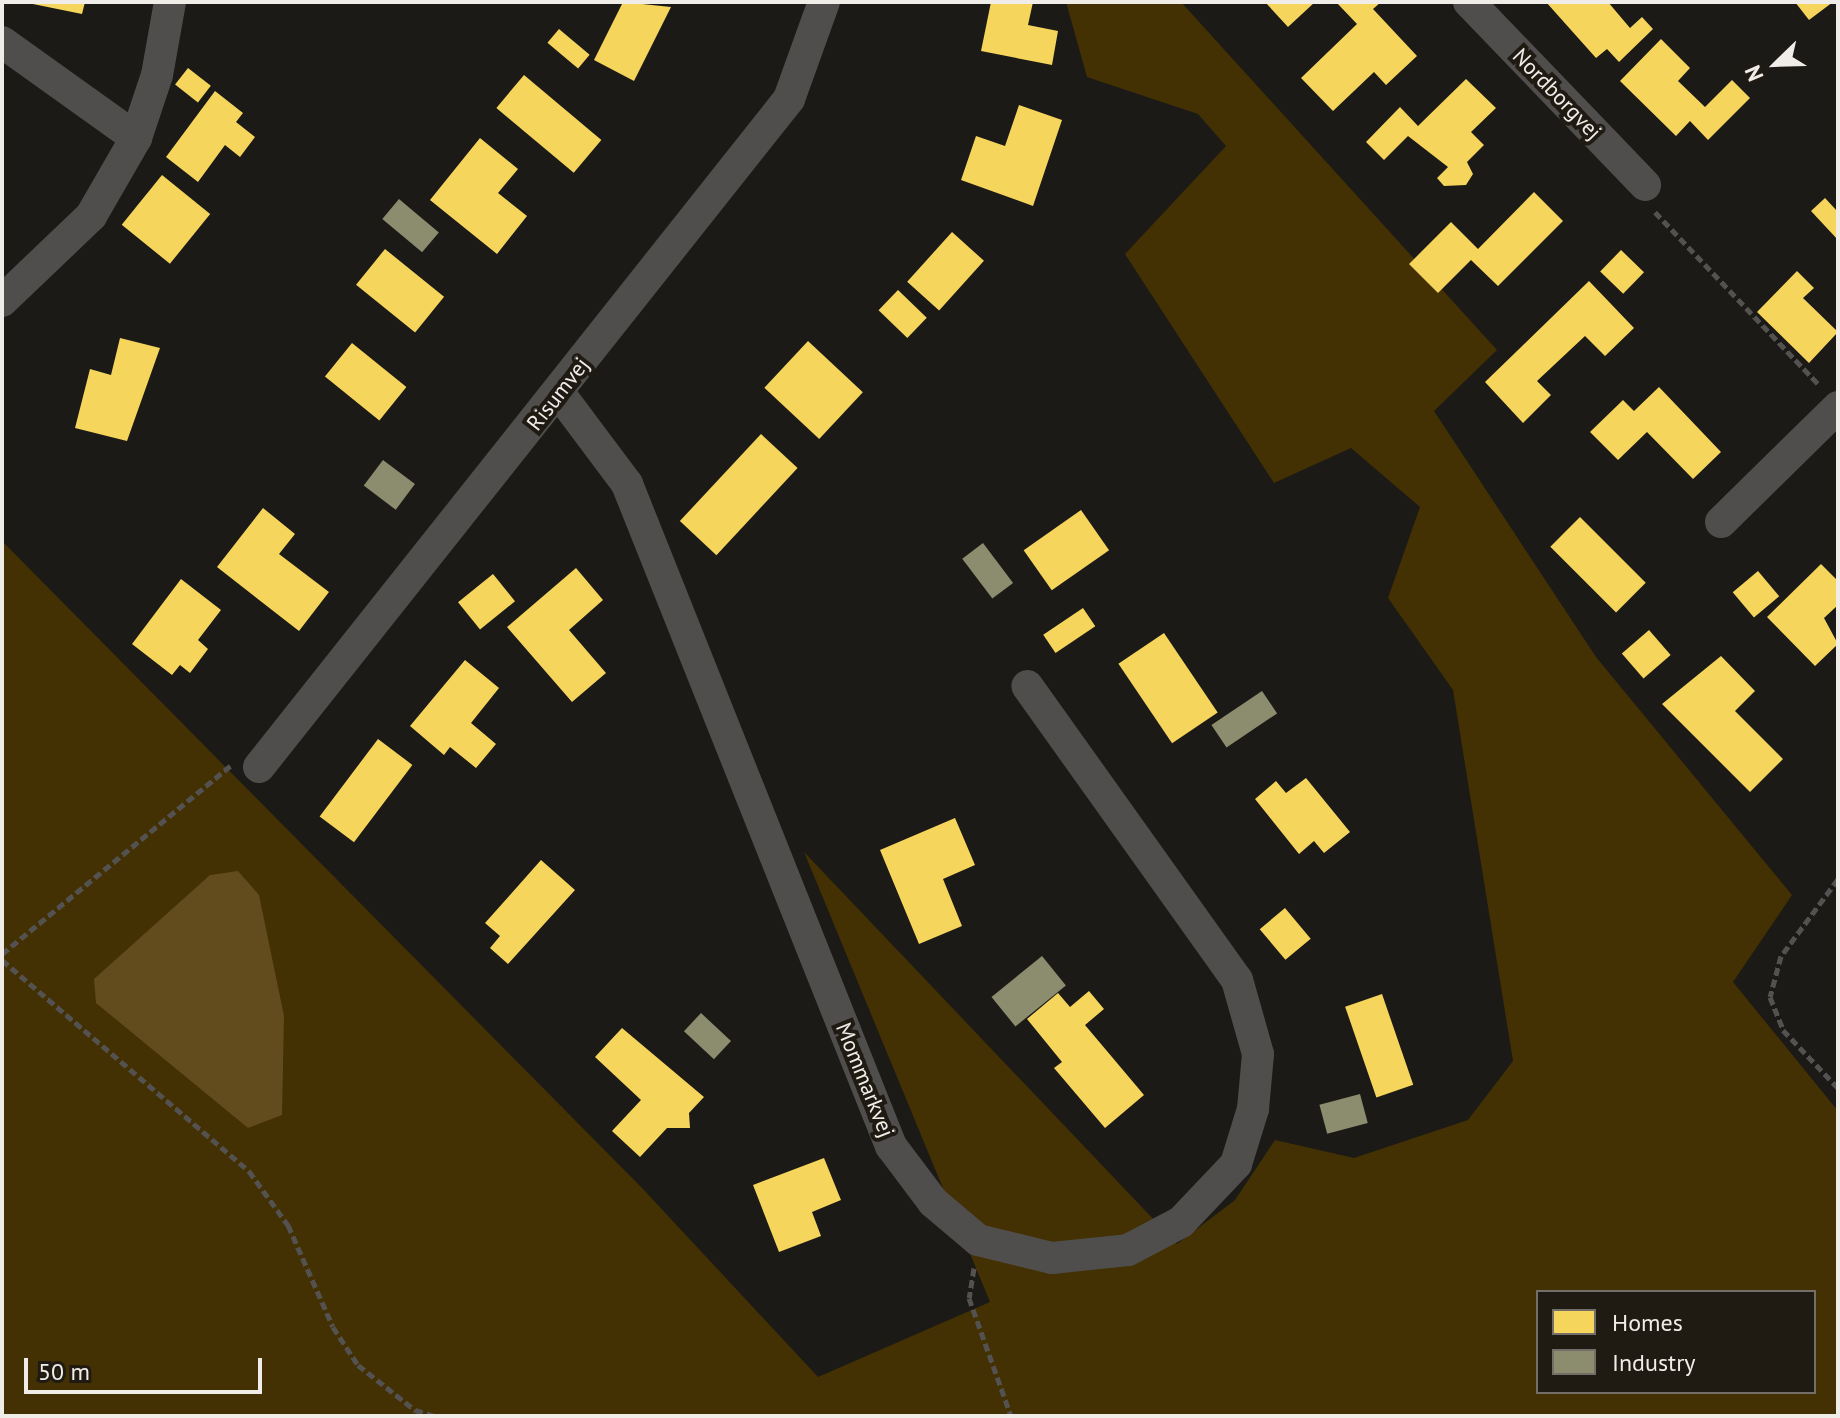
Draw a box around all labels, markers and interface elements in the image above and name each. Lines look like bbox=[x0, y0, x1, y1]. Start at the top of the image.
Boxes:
north arrow bbox=[1736, 24, 1816, 104]
street label: Nordborgvej bbox=[1507, 43, 1607, 145]
text: N bbox=[1738, 61, 1770, 86]
street label: Risumvej bbox=[521, 352, 595, 436]
street label: Mommarkvej bbox=[830, 1019, 900, 1141]
legend bbox=[1536, 1290, 1816, 1394]
text: Homes bbox=[1612, 1307, 1683, 1338]
scale bar bbox=[28, 1342, 266, 1392]
text: Industry bbox=[1612, 1347, 1696, 1378]
text: 50 m bbox=[38, 1356, 90, 1387]

